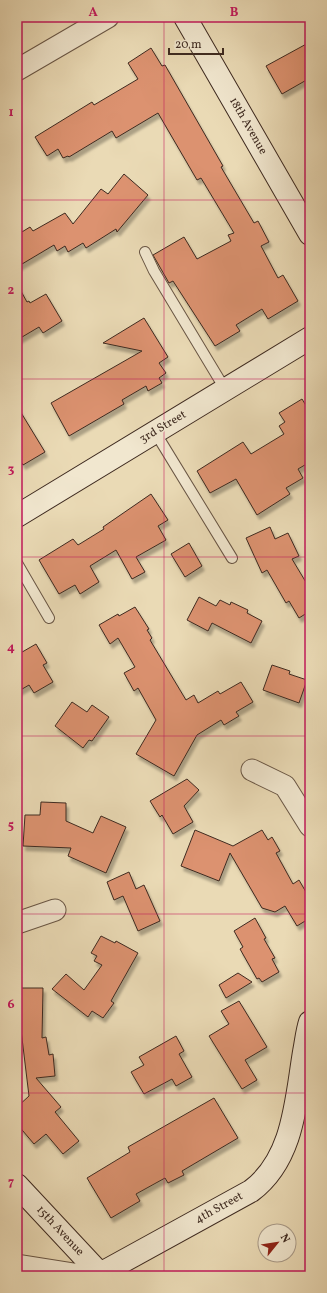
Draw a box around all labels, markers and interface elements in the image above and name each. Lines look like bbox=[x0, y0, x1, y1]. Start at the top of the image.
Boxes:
text: A bbox=[88, 4, 98, 22]
text: B bbox=[230, 4, 239, 22]
scale bar bbox=[169, 30, 223, 56]
text: 20 m bbox=[175, 37, 202, 53]
street label: 18th Avenue bbox=[225, 94, 271, 158]
text: 1 bbox=[8, 104, 14, 122]
text: 2 bbox=[8, 282, 15, 300]
street label: 3rd Street bbox=[137, 407, 189, 447]
text: 3 bbox=[8, 461, 15, 479]
text: 4 bbox=[7, 639, 15, 657]
text: 5 bbox=[8, 817, 14, 835]
text: 6 bbox=[7, 996, 15, 1014]
text: 7 bbox=[8, 1174, 14, 1192]
street label: 4th Street bbox=[192, 1188, 246, 1228]
street label: 15th Avenue bbox=[33, 1202, 88, 1260]
north arrow bbox=[257, 1223, 297, 1263]
text: N bbox=[276, 1232, 293, 1246]

